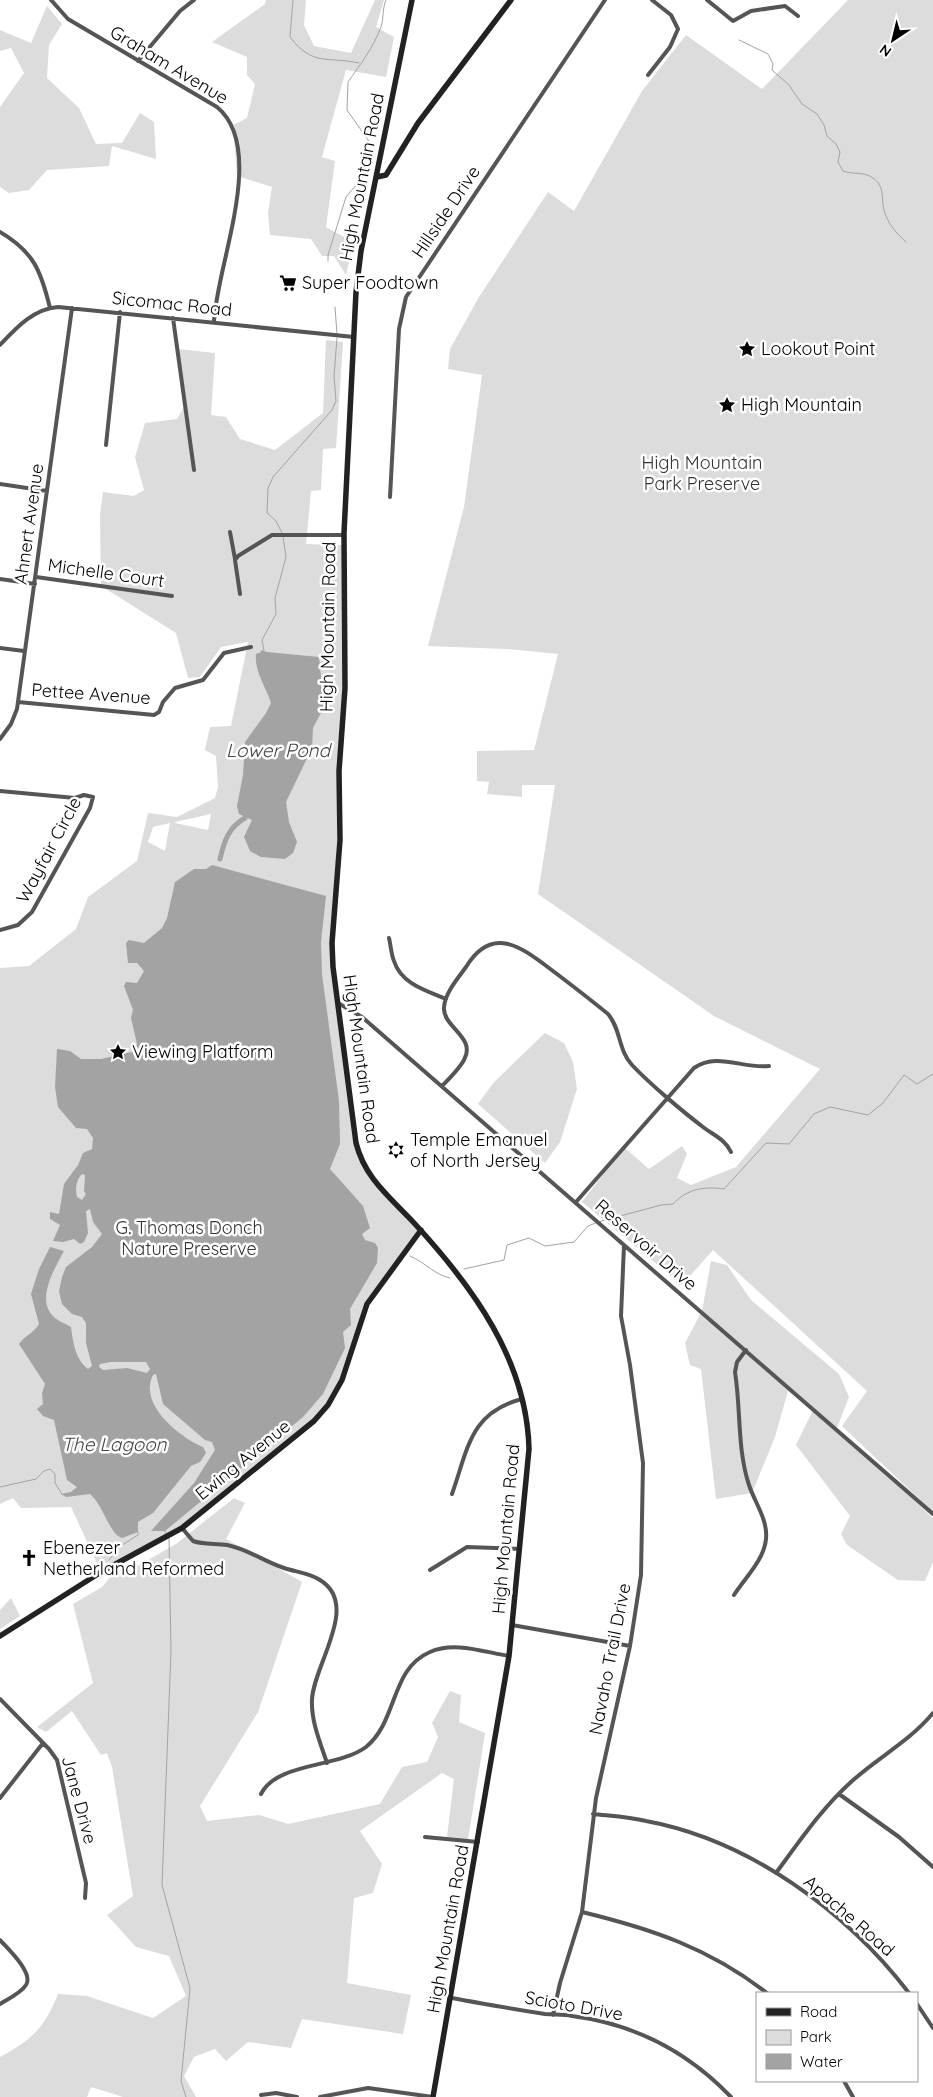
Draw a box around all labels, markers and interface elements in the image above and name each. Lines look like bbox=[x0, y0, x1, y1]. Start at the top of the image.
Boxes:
north arrow bbox=[868, 15, 918, 65]
street label: Graham Avenue bbox=[106, 20, 233, 109]
text: N bbox=[876, 40, 895, 61]
street label: High Mountain Road bbox=[334, 91, 389, 263]
street label: Hillside Drive bbox=[406, 161, 485, 262]
place label: Super Foodtown bbox=[302, 271, 439, 294]
supermarket icon: Super Foodtown bbox=[278, 273, 298, 293]
street label: Sicomac Road bbox=[111, 286, 233, 321]
place label: Lookout Point bbox=[761, 337, 875, 360]
place icon: Lookout Point bbox=[737, 339, 757, 359]
place label: High Mountain bbox=[741, 393, 862, 416]
place icon: High Mountain bbox=[717, 395, 737, 415]
park label: High Mountain Park Preserve bbox=[642, 451, 762, 495]
street label: Ahnert Avenue bbox=[9, 462, 48, 586]
street label: High Mountain Road bbox=[315, 542, 340, 712]
street label: Michelle Court bbox=[46, 553, 166, 592]
street label: Pettee Avenue bbox=[31, 678, 152, 709]
water label: Lower Pond bbox=[226, 738, 333, 762]
street label: Wayfair Circle bbox=[11, 793, 86, 907]
street label: High Mountain Road bbox=[338, 973, 385, 1145]
place label: Viewing Platform bbox=[132, 1040, 273, 1063]
place icon: Viewing Platform bbox=[108, 1042, 128, 1062]
place label: Temple Emanuel of North Jersey bbox=[410, 1128, 548, 1172]
synagogue icon: Temple Emanuel of North Jersey bbox=[386, 1140, 406, 1160]
street label: Reservoir Drive bbox=[591, 1194, 702, 1295]
park label: G. Thomas Donch Nature Preserve bbox=[115, 1216, 263, 1260]
street label: Ewing Avenue bbox=[190, 1414, 295, 1505]
water label: The Lagoon bbox=[61, 1432, 168, 1456]
street label: High Mountain Road bbox=[487, 1443, 524, 1615]
place label: Ebenezer Netherland Reformed bbox=[43, 1536, 224, 1580]
church icon: Ebenezer Netherland Reformed bbox=[19, 1548, 39, 1568]
street label: Navaho Trail Drive bbox=[584, 1581, 635, 1737]
street label: Jane Drive bbox=[57, 1753, 102, 1846]
street label: High Mountain Road bbox=[421, 1843, 474, 2015]
street label: Apache Road bbox=[799, 1870, 899, 1961]
street label: Scioto Drive bbox=[523, 1986, 625, 2025]
legend bbox=[756, 1992, 918, 2082]
text: Road bbox=[800, 2002, 837, 2021]
text: Park bbox=[800, 2027, 832, 2046]
text: Water bbox=[800, 2052, 843, 2071]

